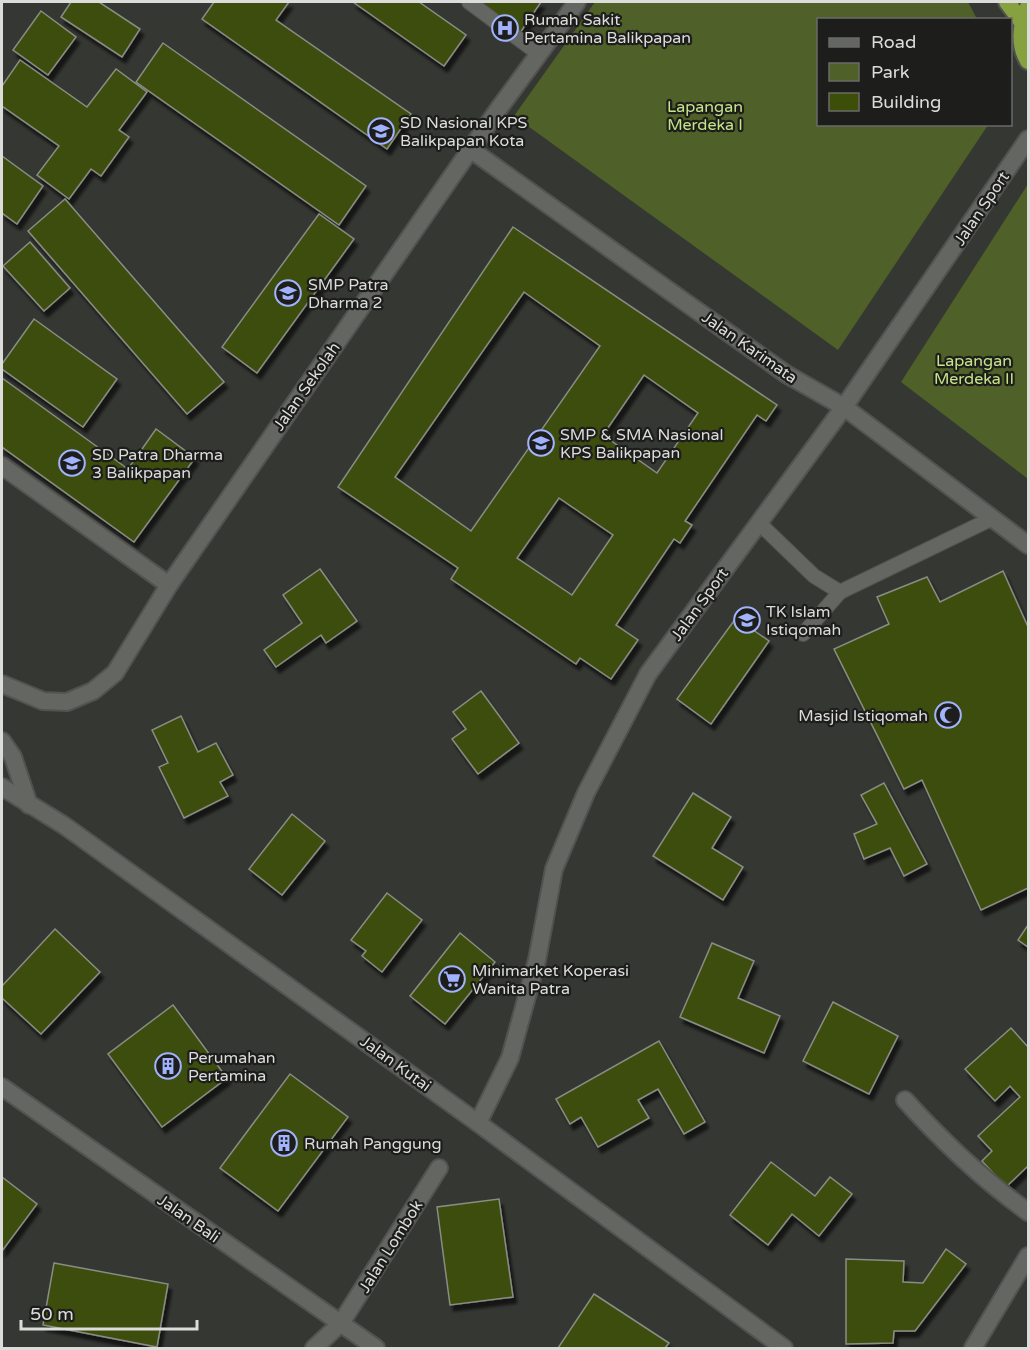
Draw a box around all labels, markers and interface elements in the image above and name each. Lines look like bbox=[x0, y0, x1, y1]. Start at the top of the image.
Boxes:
place label: Rumah Sakit Pertamina Balikpapan bbox=[524, 10, 691, 48]
hospital icon: Rumah Sakit Pertamina Balikpapan bbox=[490, 13, 520, 43]
legend bbox=[817, 18, 1012, 126]
text: Road bbox=[871, 31, 916, 53]
text: Park bbox=[871, 61, 910, 83]
text: Building bbox=[871, 91, 941, 113]
park label: Lapangan Merdeka I bbox=[667, 97, 743, 135]
place label: SD Nasional KPS Balikpapan Kota bbox=[400, 113, 528, 151]
school or university icon: SD Nasional KPS Balikpapan Kota bbox=[366, 116, 396, 146]
street label: Jalan Sport bbox=[950, 168, 1014, 249]
place label: SMP Patra Dharma 2 bbox=[308, 275, 389, 313]
school or university icon: SMP Patra Dharma 2 bbox=[273, 278, 303, 308]
street label: Jalan Karimata bbox=[698, 308, 801, 388]
street label: Jalan Sekolah bbox=[269, 339, 345, 435]
park label: Lapangan Merdeka II bbox=[934, 351, 1014, 389]
place label: SMP & SMA Nasional KPS Balikpapan bbox=[560, 425, 723, 463]
school or university icon: SMP & SMA Nasional KPS Balikpapan bbox=[526, 428, 556, 458]
place label: SD Patra Dharma 3 Balikpapan bbox=[92, 445, 223, 483]
school or university icon: SD Patra Dharma 3 Balikpapan bbox=[57, 448, 87, 478]
street label: Jalan Sport bbox=[667, 564, 733, 645]
place label: TK Islam Istiqomah bbox=[766, 602, 841, 640]
school or university icon: TK Islam Istiqomah bbox=[732, 605, 762, 635]
mosque icon: Masjid Istiqomah bbox=[933, 700, 963, 730]
place label: Masjid Istiqomah bbox=[798, 706, 928, 726]
place label: Minimarket Koperasi Wanita Patra bbox=[472, 961, 629, 999]
supermarket icon: Minimarket Koperasi Wanita Patra bbox=[437, 964, 467, 994]
street label: Jalan Kutai bbox=[356, 1031, 435, 1096]
place label: Perumahan Pertamina bbox=[188, 1048, 276, 1086]
building icon: Perumahan Pertamina bbox=[153, 1051, 183, 1081]
building icon: Rumah Panggung bbox=[269, 1128, 299, 1158]
place label: Rumah Panggung bbox=[304, 1134, 442, 1154]
street label: Jalan Bali bbox=[153, 1190, 223, 1247]
street label: Jalan Lombok bbox=[354, 1196, 427, 1297]
scale bar bbox=[21, 1293, 196, 1331]
text: 50 m bbox=[30, 1303, 74, 1325]

